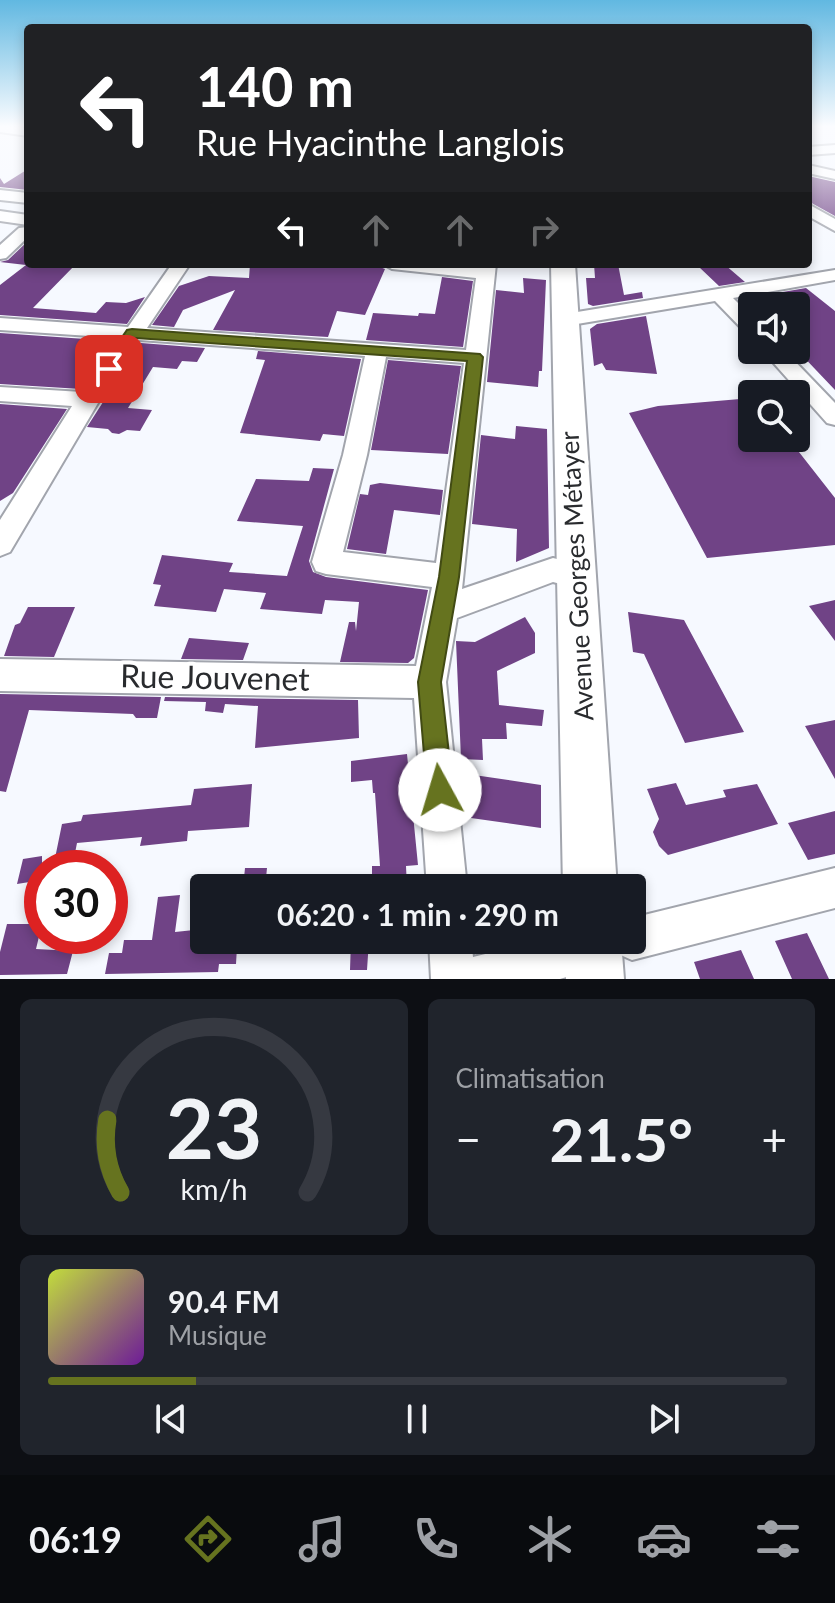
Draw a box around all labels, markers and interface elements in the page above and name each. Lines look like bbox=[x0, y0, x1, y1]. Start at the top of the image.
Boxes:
text: 140 m bbox=[196, 52, 354, 119]
icon: left bbox=[64, 56, 168, 160]
text: Rue Hyacinthe Langlois bbox=[196, 120, 564, 164]
icon: left bbox=[270, 208, 314, 252]
icon: ahead bbox=[354, 208, 398, 252]
icon: ahead bbox=[438, 208, 482, 252]
icon: right bbox=[522, 208, 566, 252]
map controls bbox=[738, 292, 810, 452]
button: sound bbox=[738, 292, 810, 364]
pin bbox=[75, 335, 143, 403]
icon: arrive bbox=[87, 347, 131, 391]
button: search bbox=[738, 380, 810, 452]
street label: Avenue Georges Métayer bbox=[552, 430, 600, 722]
street label: Rue Jouvenet bbox=[120, 655, 311, 698]
position arrow bbox=[398, 748, 482, 832]
speed limit sign: 30 bbox=[24, 850, 128, 954]
text: 06:20 · 1 min · 290 m bbox=[277, 896, 559, 932]
text: Climatisation bbox=[456, 1062, 605, 1094]
text: 23 bbox=[166, 1077, 262, 1177]
text: 21.5° bbox=[549, 1103, 693, 1175]
text: − bbox=[456, 1113, 481, 1165]
text: + bbox=[761, 1113, 787, 1165]
text: km/h bbox=[180, 1172, 247, 1206]
text: 90.4 FM bbox=[168, 1283, 280, 1319]
text: Musique bbox=[168, 1319, 267, 1351]
icon: previous bbox=[149, 1397, 193, 1441]
icon: pause bbox=[395, 1397, 439, 1441]
icon: next bbox=[642, 1397, 686, 1441]
icon: directions bbox=[180, 1511, 236, 1567]
icon: music bbox=[294, 1511, 350, 1567]
icon: phone bbox=[408, 1511, 464, 1567]
icon: climate bbox=[522, 1511, 578, 1567]
icon: car bbox=[636, 1511, 692, 1567]
icon: filters bbox=[750, 1511, 806, 1567]
text: 06:19 bbox=[29, 1517, 122, 1561]

